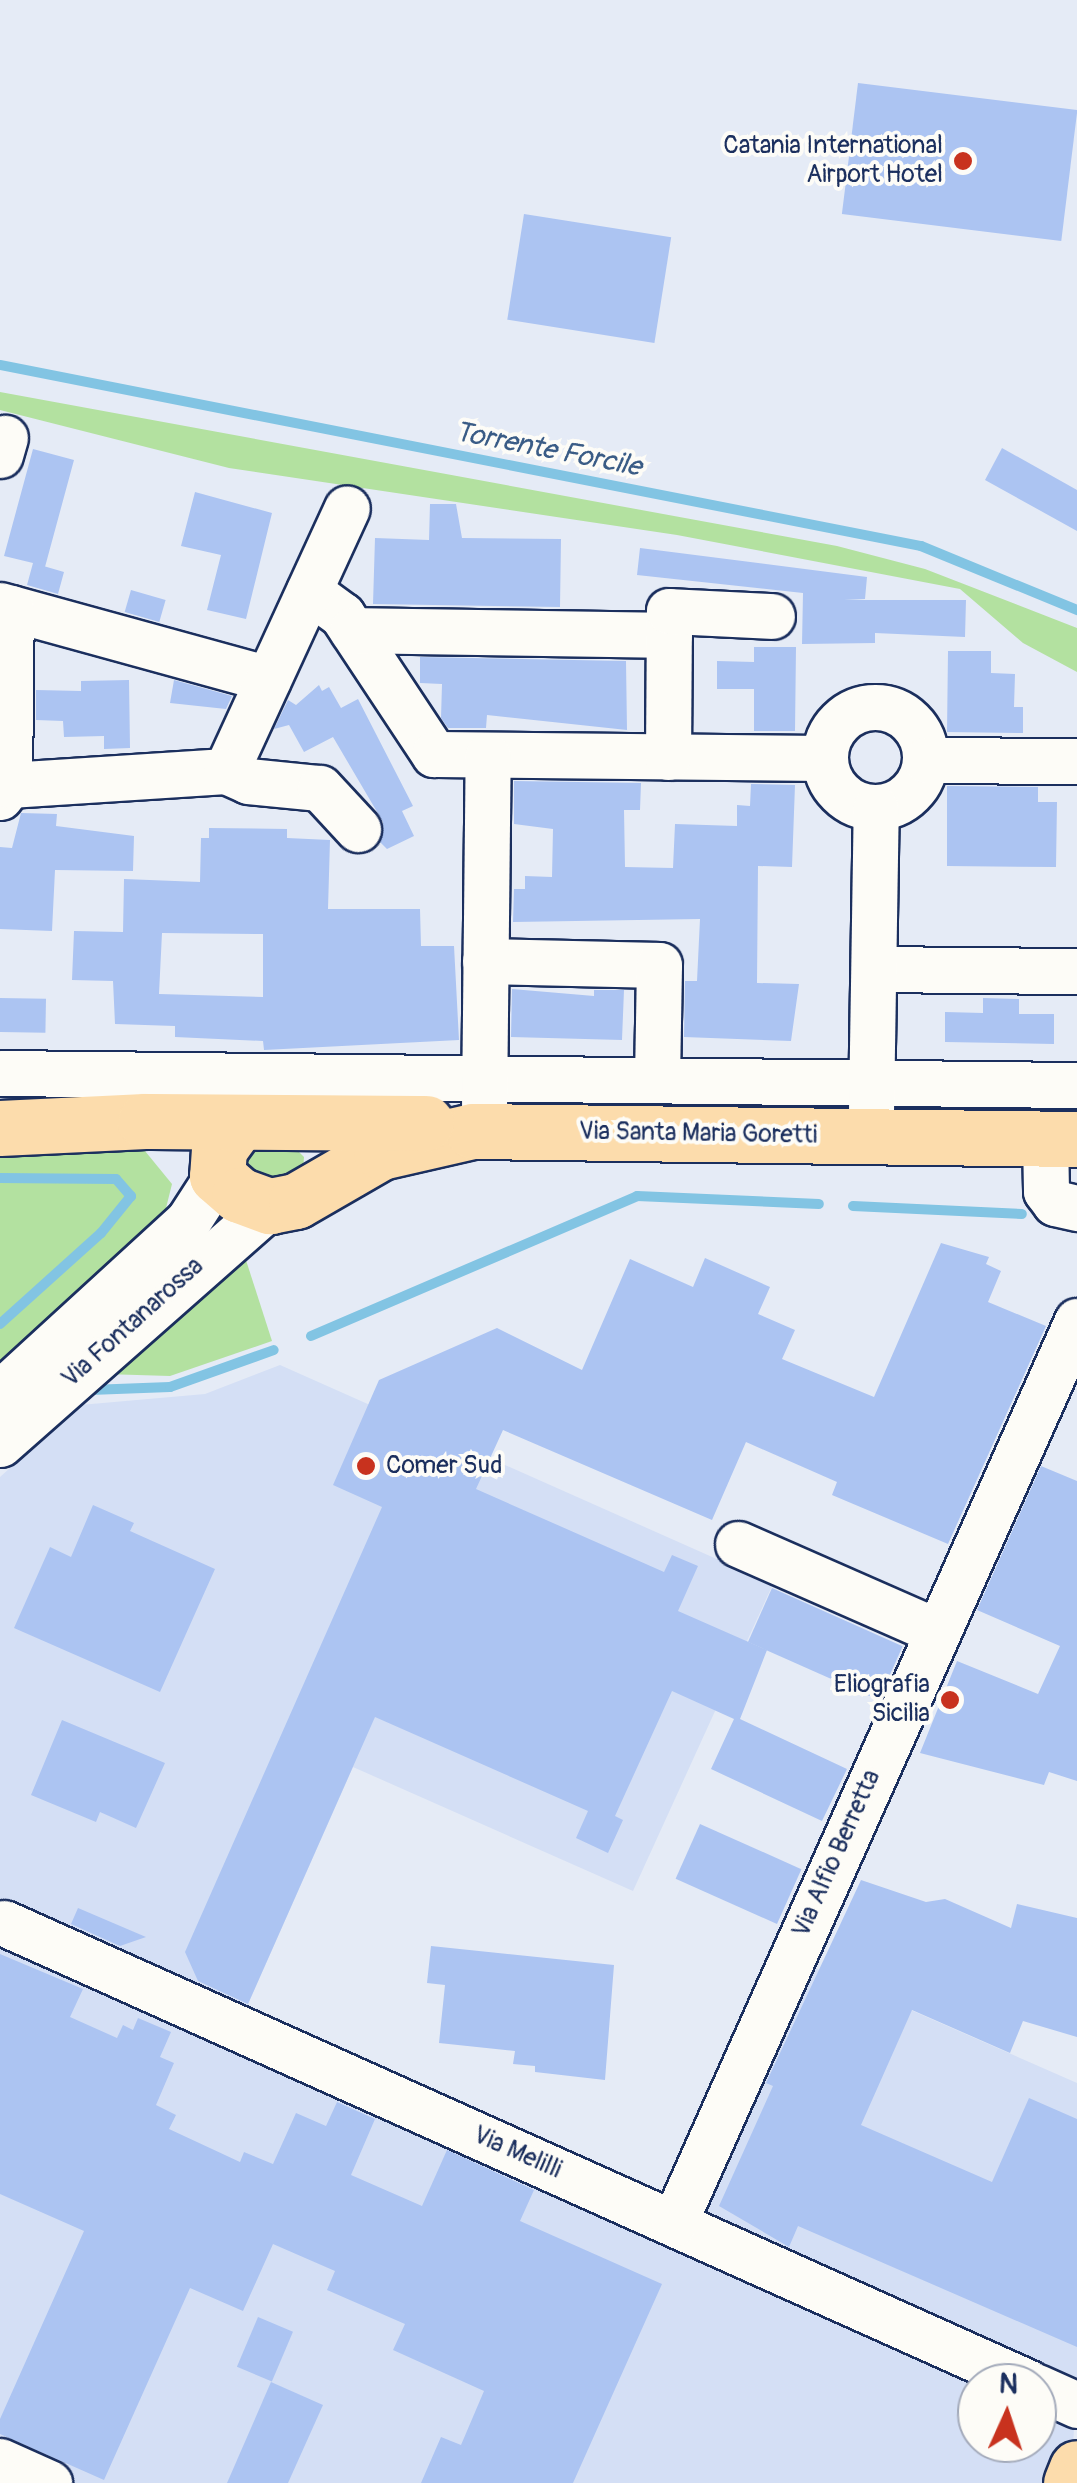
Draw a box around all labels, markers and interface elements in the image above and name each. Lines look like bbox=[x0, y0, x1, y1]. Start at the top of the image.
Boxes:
place label: Catania International Airport Hotel bbox=[723, 132, 943, 191]
marker: Catania International Airport Hotel bbox=[952, 150, 974, 172]
water label: Torrente Forcile bbox=[452, 415, 644, 485]
street label: Via Santa Maria Goretti bbox=[579, 1117, 817, 1151]
street label: Via Fontanarossa bbox=[56, 1252, 210, 1394]
place label: Comer Sud bbox=[386, 1451, 502, 1481]
marker: Comer Sud bbox=[355, 1455, 377, 1477]
place label: Eliografia Sicilia bbox=[834, 1671, 930, 1730]
marker: Eliografia Sicilia bbox=[939, 1689, 961, 1711]
street label: Via Alfio Berretta bbox=[787, 1766, 887, 1942]
street label: Via Melilli bbox=[468, 2120, 566, 2186]
north arrow bbox=[957, 2363, 1057, 2463]
text: N bbox=[998, 2367, 1019, 2403]

